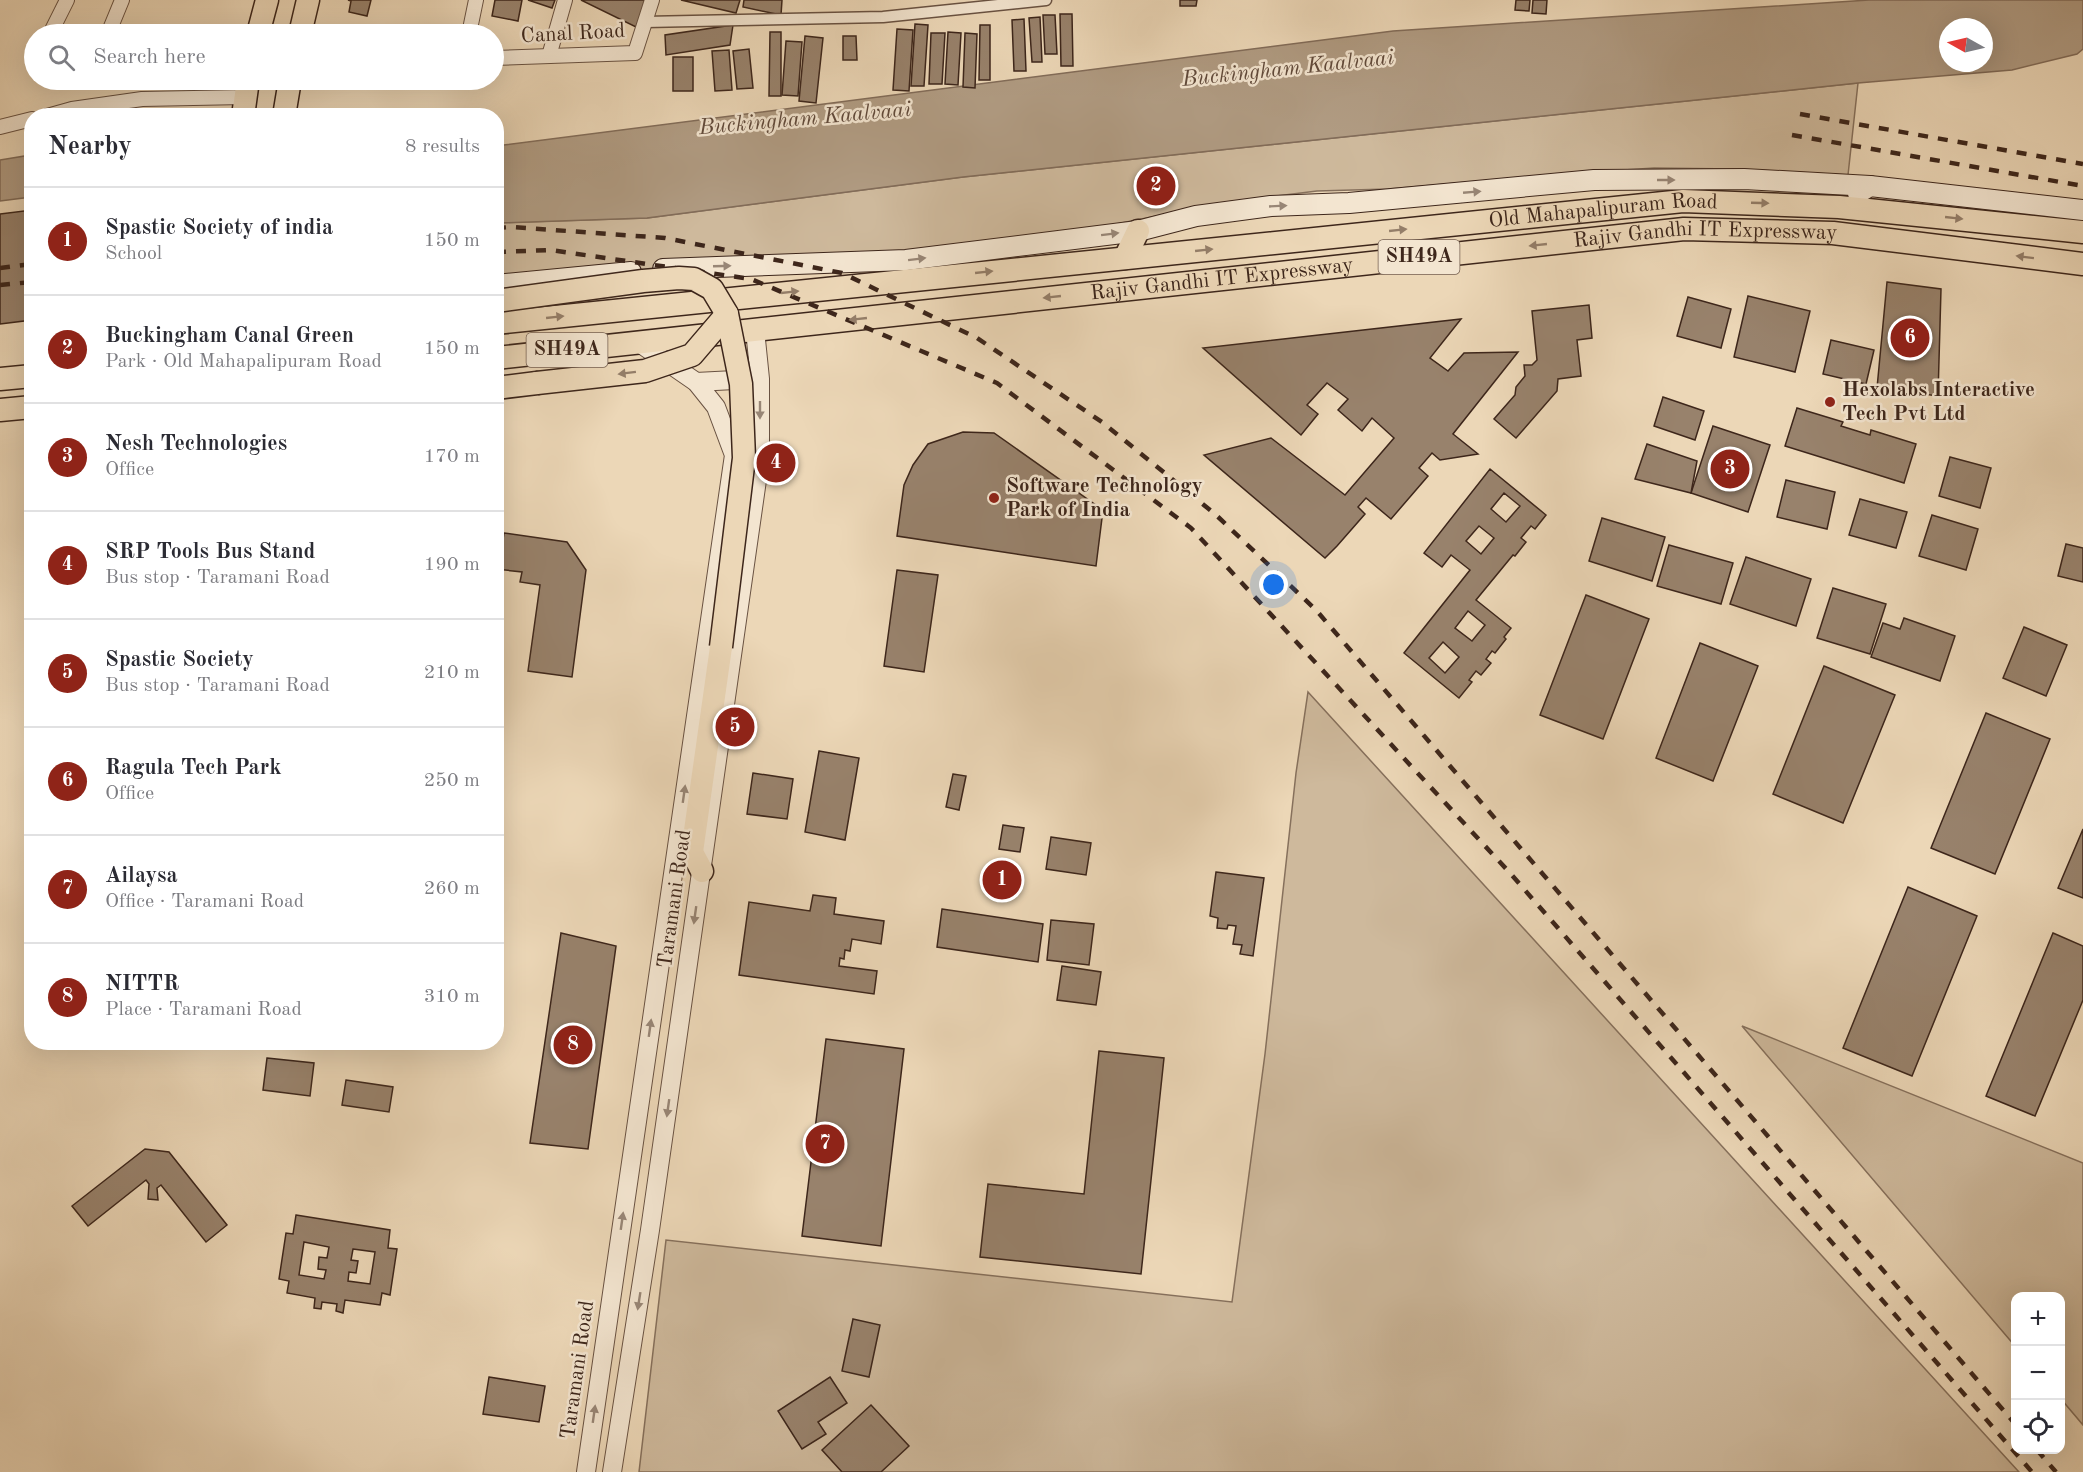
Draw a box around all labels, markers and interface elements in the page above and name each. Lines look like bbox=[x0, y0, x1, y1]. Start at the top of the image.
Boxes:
north arrow bbox=[1939, 18, 1993, 72]
street label: Canal Road bbox=[520, 21, 626, 47]
search box bbox=[24, 24, 504, 90]
icon: search bbox=[45, 41, 78, 74]
text: Search here bbox=[93, 46, 206, 68]
water label: Buckingham Kaalvaai bbox=[1180, 47, 1396, 91]
water label: Buckingham Kaalvaai bbox=[697, 99, 913, 139]
text: Nearby bbox=[48, 134, 132, 160]
text: 8 results bbox=[405, 137, 480, 157]
pin: 2 bbox=[1136, 164, 1176, 208]
one-way arrow bbox=[1657, 175, 1676, 185]
one-way arrow bbox=[1462, 187, 1481, 197]
street label: Old Mahapalipuram Road bbox=[1488, 190, 1718, 231]
one-way arrow bbox=[1750, 199, 1769, 208]
one-way arrow bbox=[1268, 202, 1287, 211]
one-way arrow bbox=[1945, 214, 1964, 223]
text: Spastic Society of india bbox=[105, 217, 333, 239]
street label: Rajiv Gandhi IT Expressway bbox=[1572, 218, 1838, 251]
one-way arrow bbox=[1389, 225, 1408, 235]
one-way arrow bbox=[1101, 230, 1120, 239]
text: 1 bbox=[62, 231, 73, 251]
text: 150 m bbox=[424, 231, 480, 251]
road number: SH49A bbox=[1378, 240, 1460, 274]
one-way arrow bbox=[1529, 240, 1548, 249]
text: School bbox=[105, 244, 162, 264]
one-way arrow bbox=[1195, 245, 1214, 255]
one-way arrow bbox=[2015, 252, 2034, 262]
one-way arrow bbox=[908, 254, 927, 264]
street label: Rajiv Gandhi IT Expressway bbox=[1089, 254, 1354, 304]
one-way arrow bbox=[713, 262, 732, 271]
one-way arrow bbox=[975, 267, 994, 277]
one-way arrow bbox=[781, 287, 800, 297]
one-way arrow bbox=[1043, 292, 1062, 302]
one-way arrow bbox=[545, 312, 564, 322]
one-way arrow bbox=[849, 314, 868, 324]
pin: 6 bbox=[1890, 316, 1930, 360]
text: Buckingham Canal Green bbox=[105, 325, 354, 347]
road number: SH49A bbox=[526, 333, 608, 367]
text: 2 bbox=[62, 339, 73, 359]
text: 150 m bbox=[424, 339, 480, 359]
text: Park · Old Mahapalipuram Road bbox=[105, 352, 382, 372]
one-way arrow bbox=[617, 368, 636, 378]
place label: Hexolabs Interactive Tech Pvt Ltd bbox=[1842, 380, 2035, 425]
marker: Hexolabs Interactive Tech Pvt Ltd bbox=[1823, 395, 1837, 409]
one-way arrow bbox=[755, 400, 765, 419]
text: Nesh Technologies bbox=[105, 433, 287, 455]
pin: 4 bbox=[756, 440, 796, 486]
pin: 3 bbox=[1710, 446, 1750, 492]
text: 3 bbox=[62, 447, 73, 467]
text: 170 m bbox=[424, 447, 480, 467]
text: Office bbox=[105, 460, 154, 480]
place label: Software Technology Park of India bbox=[1006, 476, 1203, 521]
marker: Software Technology Park of India bbox=[987, 491, 1001, 505]
text: SRP Tools Bus Stand bbox=[105, 541, 315, 563]
text: 4 bbox=[62, 555, 73, 575]
text: 190 m bbox=[424, 555, 480, 575]
text: Bus stop · Taramani Road bbox=[105, 568, 330, 588]
your location bbox=[1259, 570, 1288, 599]
text: Spastic Society bbox=[105, 649, 254, 671]
text: 5 bbox=[62, 663, 73, 683]
text: 210 m bbox=[424, 663, 480, 683]
text: Bus stop · Taramani Road bbox=[105, 676, 330, 696]
pin: 5 bbox=[716, 704, 754, 750]
text: Ragula Tech Park bbox=[105, 757, 282, 779]
text: 6 bbox=[62, 771, 73, 791]
text: 250 m bbox=[424, 771, 480, 791]
text: Office bbox=[105, 784, 154, 804]
one-way arrow bbox=[680, 784, 689, 803]
street label: Taramani Road bbox=[655, 828, 695, 970]
pin: 1 bbox=[982, 858, 1022, 902]
text: Ailaysa bbox=[105, 865, 178, 887]
text: 7 bbox=[62, 879, 73, 899]
text: 260 m bbox=[424, 879, 480, 899]
text: Office · Taramani Road bbox=[105, 892, 304, 912]
one-way arrow bbox=[691, 906, 700, 925]
text: NITTR bbox=[105, 973, 179, 995]
text: 8 bbox=[62, 987, 73, 1007]
text: 310 m bbox=[424, 987, 480, 1007]
text: Place · Taramani Road bbox=[105, 1000, 302, 1020]
one-way arrow bbox=[646, 1019, 655, 1038]
pin: 8 bbox=[554, 1022, 592, 1068]
one-way arrow bbox=[663, 1099, 672, 1118]
pin: 7 bbox=[806, 1122, 844, 1166]
one-way arrow bbox=[618, 1212, 627, 1231]
one-way arrow bbox=[635, 1292, 644, 1311]
map controls bbox=[2011, 1292, 2065, 1454]
button: + bbox=[2011, 1292, 2065, 1346]
street label: Taramani Road bbox=[558, 1299, 598, 1441]
button: − bbox=[2011, 1346, 2065, 1400]
button: locate bbox=[2011, 1400, 2065, 1454]
one-way arrow bbox=[590, 1404, 599, 1423]

